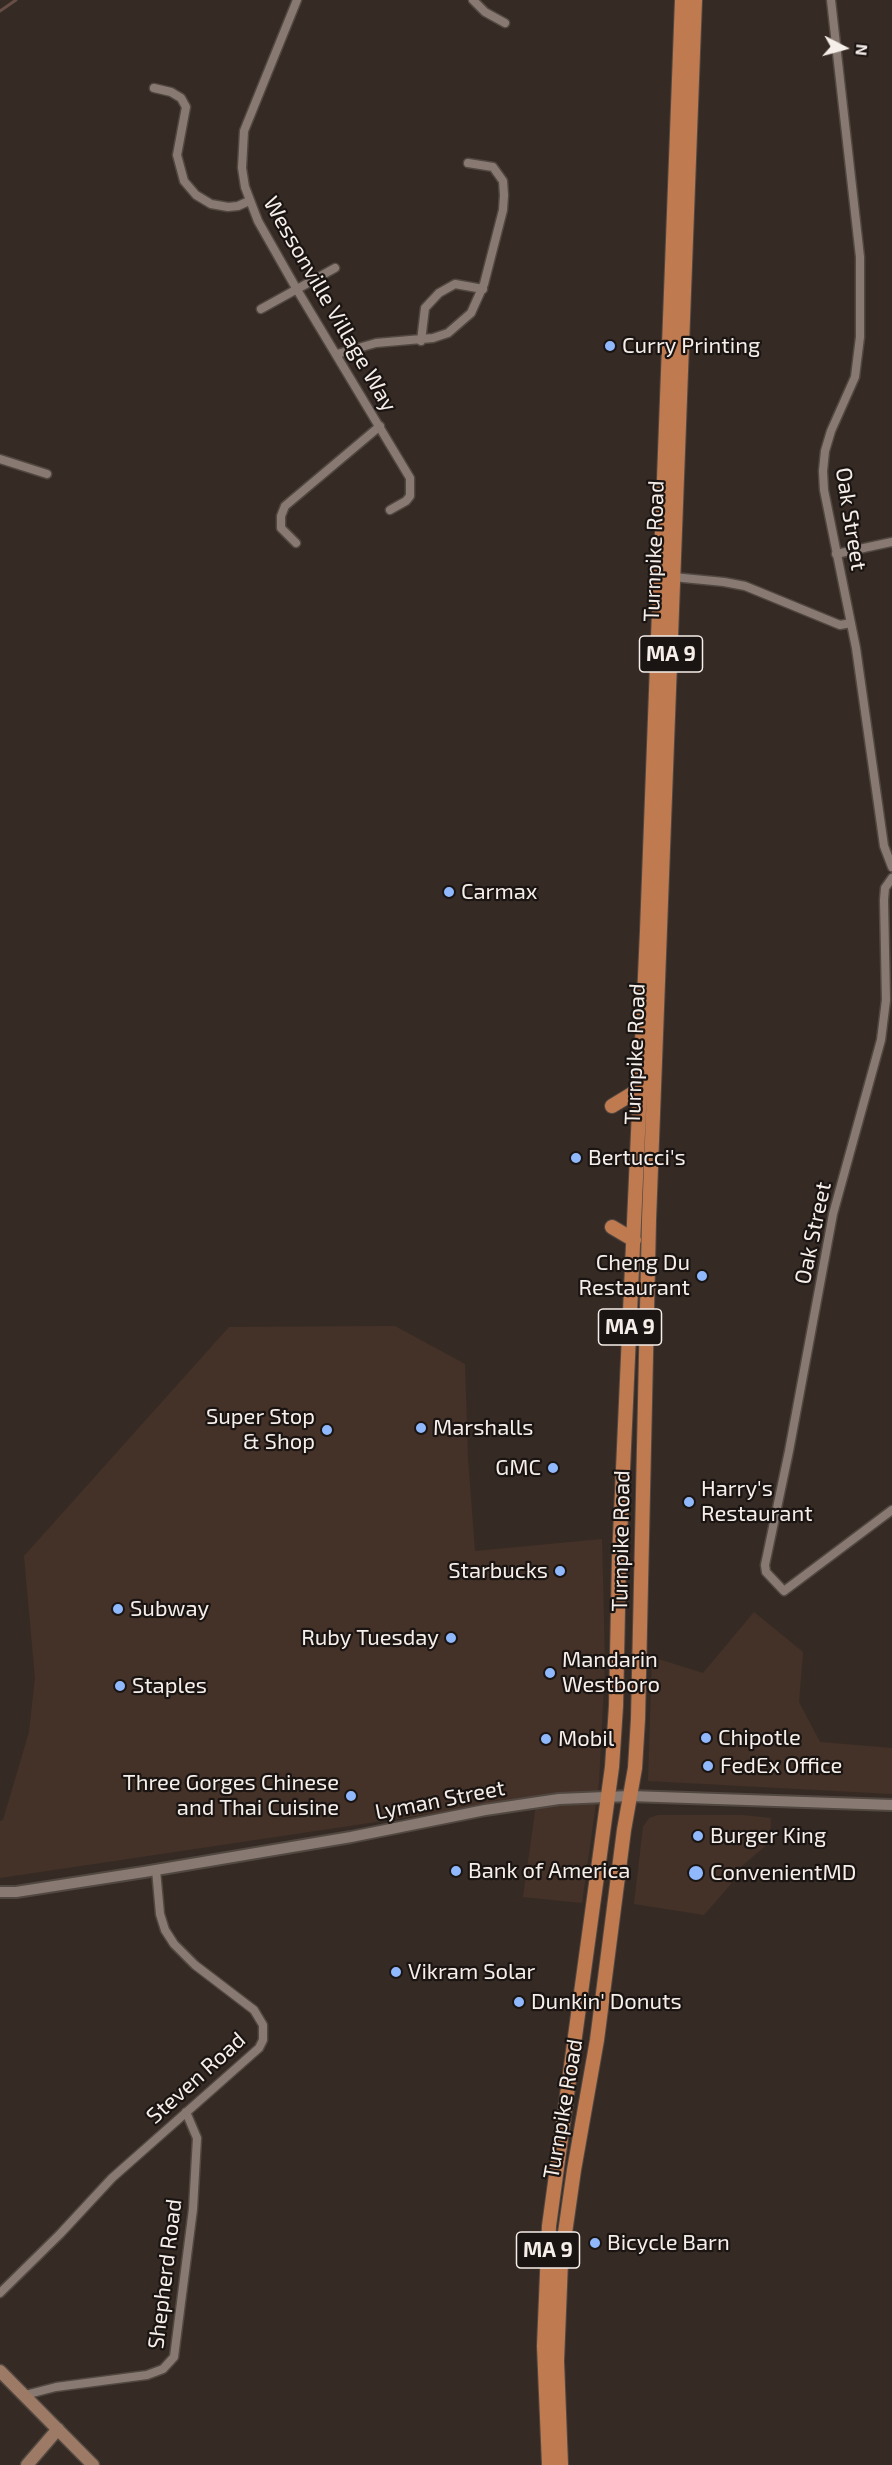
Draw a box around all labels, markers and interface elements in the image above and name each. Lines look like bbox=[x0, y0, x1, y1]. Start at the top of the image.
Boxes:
north arrow bbox=[814, 18, 874, 78]
text: N bbox=[852, 43, 872, 57]
street label: Wessonville Village Way bbox=[258, 192, 402, 416]
place label: Curry Printing bbox=[622, 333, 760, 359]
marker: Curry Printing bbox=[603, 339, 617, 353]
street label: Oak Street bbox=[830, 466, 872, 572]
street label: Turnpike Road bbox=[638, 480, 670, 622]
road number: MA 9 bbox=[640, 636, 702, 672]
place label: Carmax bbox=[461, 879, 537, 905]
marker: Carmax bbox=[442, 885, 456, 899]
street label: Turnpike Road bbox=[619, 983, 651, 1125]
place label: Bertucci's bbox=[588, 1145, 686, 1171]
marker: Bertucci's bbox=[569, 1151, 583, 1165]
street label: Oak Street bbox=[789, 1179, 837, 1287]
place label: Cheng Du Restaurant bbox=[578, 1250, 690, 1302]
marker: Cheng Du Restaurant bbox=[695, 1269, 709, 1283]
road number: MA 9 bbox=[598, 1309, 662, 1345]
place label: Super Stop & Shop bbox=[206, 1404, 315, 1456]
place label: Marshalls bbox=[433, 1415, 533, 1441]
marker: Marshalls bbox=[414, 1421, 428, 1435]
marker: Super Stop & Shop bbox=[320, 1423, 334, 1437]
place label: GMC bbox=[495, 1455, 541, 1481]
marker: GMC bbox=[546, 1461, 560, 1475]
street label: Turnpike Road bbox=[607, 1470, 635, 1612]
place label: Harry's Restaurant bbox=[701, 1476, 813, 1528]
marker: Harry's Restaurant bbox=[682, 1495, 696, 1509]
place label: Starbucks bbox=[448, 1558, 548, 1584]
marker: Starbucks bbox=[553, 1564, 567, 1578]
place label: Subway bbox=[130, 1596, 209, 1622]
marker: Subway bbox=[111, 1602, 125, 1616]
place label: Ruby Tuesday bbox=[301, 1625, 439, 1651]
marker: Ruby Tuesday bbox=[444, 1631, 458, 1645]
place label: Mandarin Westboro bbox=[562, 1647, 660, 1699]
marker: Mandarin Westboro bbox=[543, 1666, 557, 1680]
place label: Staples bbox=[132, 1673, 207, 1699]
marker: Staples bbox=[113, 1679, 127, 1693]
place label: Chipotle bbox=[718, 1725, 801, 1751]
place label: Mobil bbox=[558, 1726, 614, 1752]
marker: Chipotle bbox=[699, 1731, 713, 1745]
marker: Mobil bbox=[539, 1732, 553, 1746]
place label: FedEx Office bbox=[720, 1753, 842, 1779]
marker: FedEx Office bbox=[701, 1759, 715, 1773]
place label: Three Gorges Chinese and Thai Cuisine bbox=[123, 1770, 339, 1822]
street label: Lyman Street bbox=[373, 1774, 507, 1826]
marker: Three Gorges Chinese and Thai Cuisine bbox=[344, 1789, 358, 1803]
place label: Burger King bbox=[710, 1823, 826, 1849]
marker: Burger King bbox=[691, 1829, 705, 1843]
place label: Bank of America bbox=[468, 1858, 630, 1884]
place label: ConvenientMD bbox=[710, 1860, 856, 1886]
marker: Bank of America bbox=[449, 1864, 463, 1878]
marker: ConvenientMD bbox=[687, 1864, 705, 1882]
place label: Vikram Solar bbox=[408, 1959, 535, 1985]
marker: Vikram Solar bbox=[389, 1965, 403, 1979]
place label: Dunkin' Donuts bbox=[531, 1989, 682, 2015]
marker: Dunkin' Donuts bbox=[512, 1995, 526, 2009]
street label: Steven Road bbox=[141, 2027, 251, 2129]
street label: Turnpike Road bbox=[538, 2037, 588, 2181]
street label: Shepherd Road bbox=[143, 2197, 187, 2351]
place label: Bicycle Barn bbox=[607, 2230, 730, 2256]
road number: MA 9 bbox=[516, 2232, 580, 2268]
marker: Bicycle Barn bbox=[588, 2236, 602, 2250]

